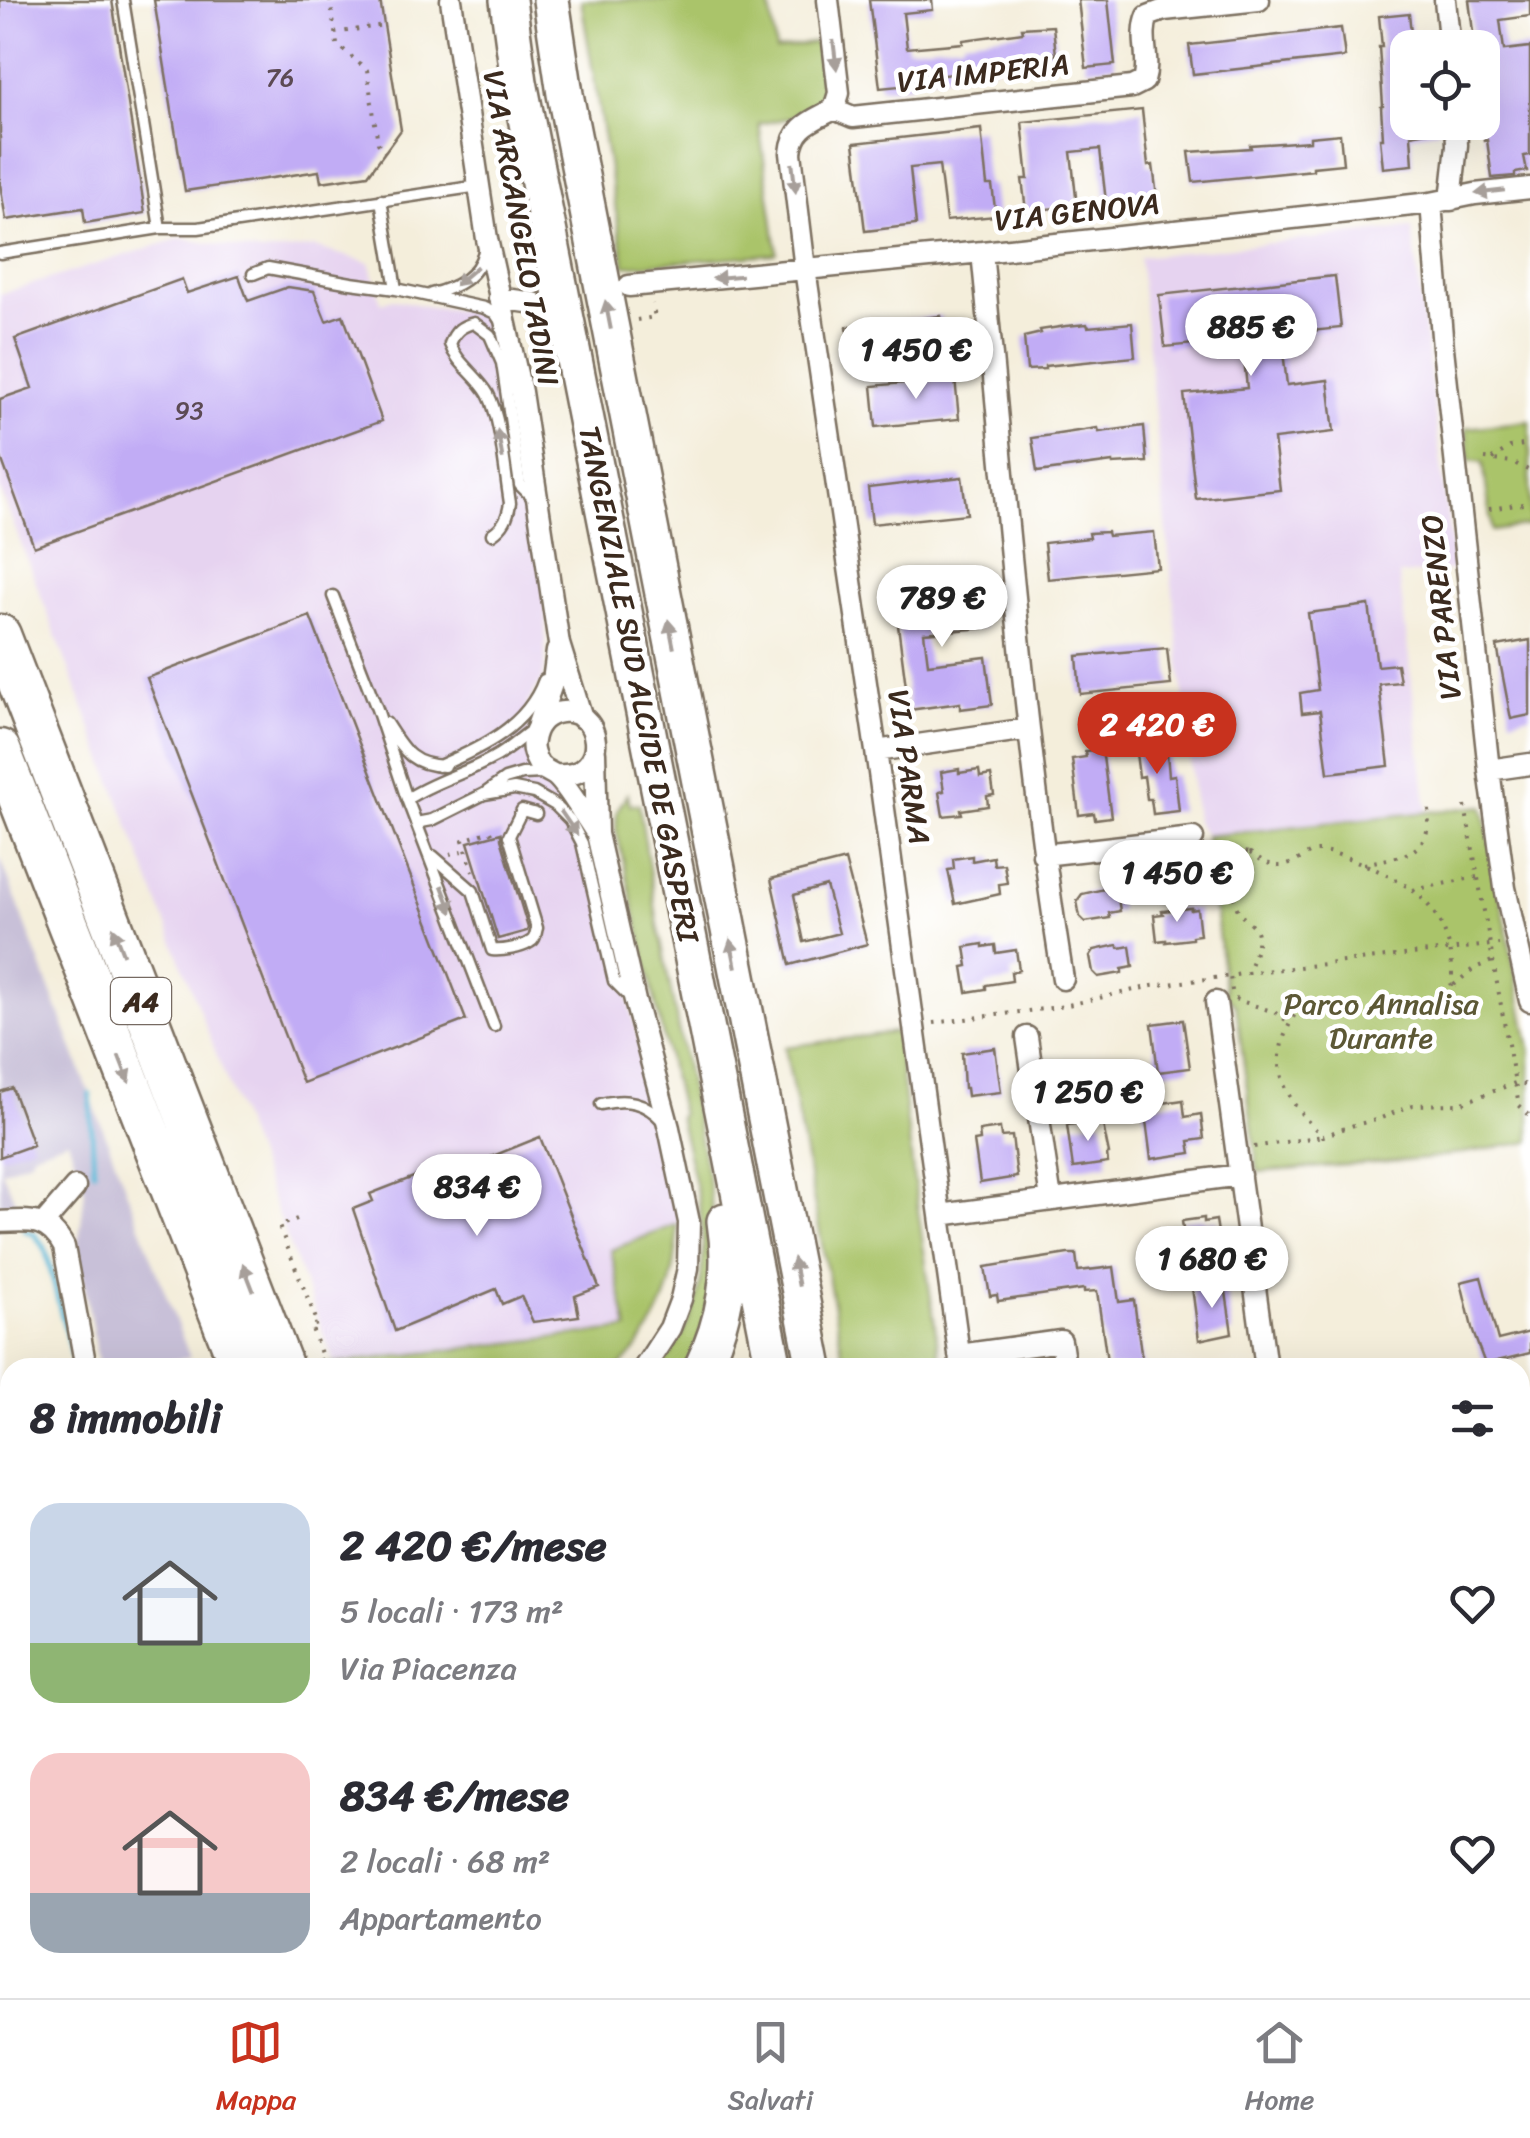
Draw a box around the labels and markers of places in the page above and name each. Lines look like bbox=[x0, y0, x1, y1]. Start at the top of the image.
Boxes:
pin: 885 € bbox=[1181, 294, 1321, 379]
pin: 1 450 € bbox=[824, 317, 1008, 402]
pin: 789 € bbox=[872, 565, 1012, 650]
pin: 2 420 € bbox=[1065, 692, 1249, 777]
pin: 1 450 € bbox=[1085, 840, 1269, 925]
pin: 1 250 € bbox=[996, 1059, 1180, 1144]
pin: 834 € bbox=[407, 1154, 547, 1239]
pin: 1 680 € bbox=[1120, 1226, 1304, 1311]

